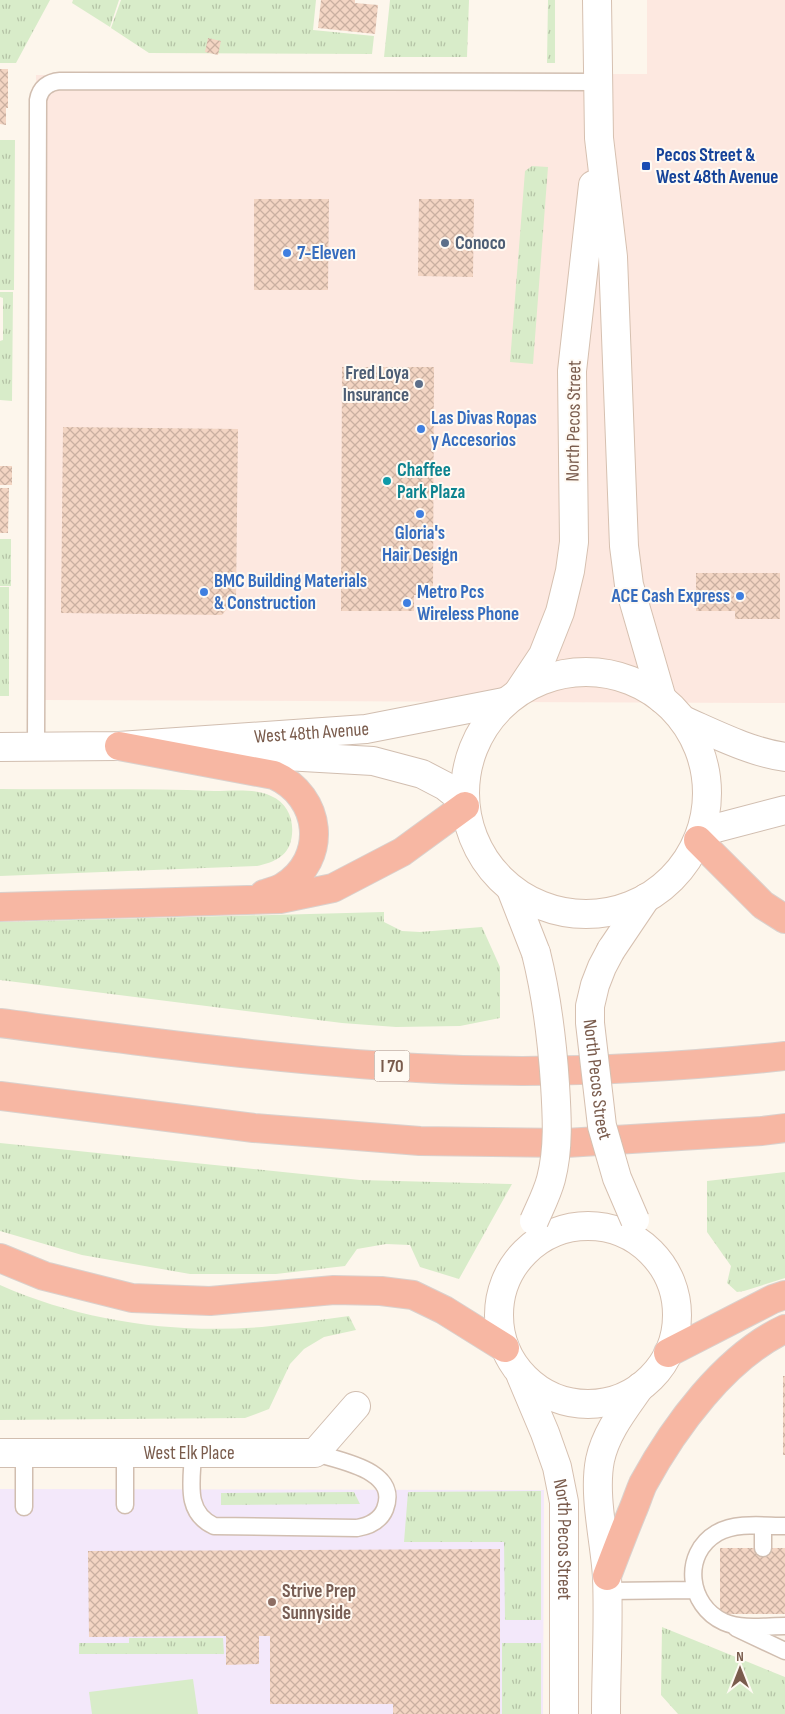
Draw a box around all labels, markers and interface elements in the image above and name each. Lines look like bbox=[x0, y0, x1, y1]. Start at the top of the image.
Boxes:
place label: Pecos Street & West 48th Avenue bbox=[656, 144, 778, 189]
marker: Pecos Street & West 48th Avenue bbox=[640, 160, 652, 172]
place label: Conoco bbox=[455, 232, 506, 255]
marker: Conoco bbox=[439, 237, 451, 249]
place label: 7-Eleven bbox=[297, 242, 356, 265]
marker: 7-Eleven bbox=[281, 247, 293, 259]
street label: North Pecos Street bbox=[561, 360, 587, 482]
place label: Fred Loya Insurance bbox=[343, 362, 409, 407]
marker: Fred Loya Insurance bbox=[413, 378, 425, 390]
place label: Las Divas Ropas y Accesorios bbox=[431, 407, 537, 452]
marker: Las Divas Ropas y Accesorios bbox=[415, 423, 427, 435]
place label: Chaffee Park Plaza bbox=[397, 459, 465, 504]
marker: Chaffee Park Plaza bbox=[381, 475, 393, 487]
marker: Gloria's Hair Design bbox=[414, 508, 426, 520]
place label: Gloria's Hair Design bbox=[382, 522, 458, 567]
place label: BMC Building Materials & Construction bbox=[214, 570, 367, 615]
place label: Metro Pcs Wireless Phone bbox=[417, 581, 519, 626]
place label: ACE Cash Express bbox=[611, 585, 730, 608]
marker: BMC Building Materials & Construction bbox=[198, 586, 210, 598]
marker: ACE Cash Express bbox=[734, 590, 746, 602]
marker: Metro Pcs Wireless Phone bbox=[401, 597, 413, 609]
street label: West 48th Avenue bbox=[253, 717, 370, 748]
street label: North Pecos Street bbox=[578, 1018, 617, 1143]
road number: I 70 bbox=[374, 1050, 410, 1082]
street label: West Elk Place bbox=[143, 1442, 235, 1465]
street label: North Pecos Street bbox=[548, 1477, 576, 1600]
place label: Strive Prep Sunnyside bbox=[282, 1580, 356, 1625]
marker: Strive Prep Sunnyside bbox=[266, 1596, 278, 1608]
north arrow bbox=[715, 1644, 765, 1694]
text: N bbox=[736, 1648, 744, 1665]

